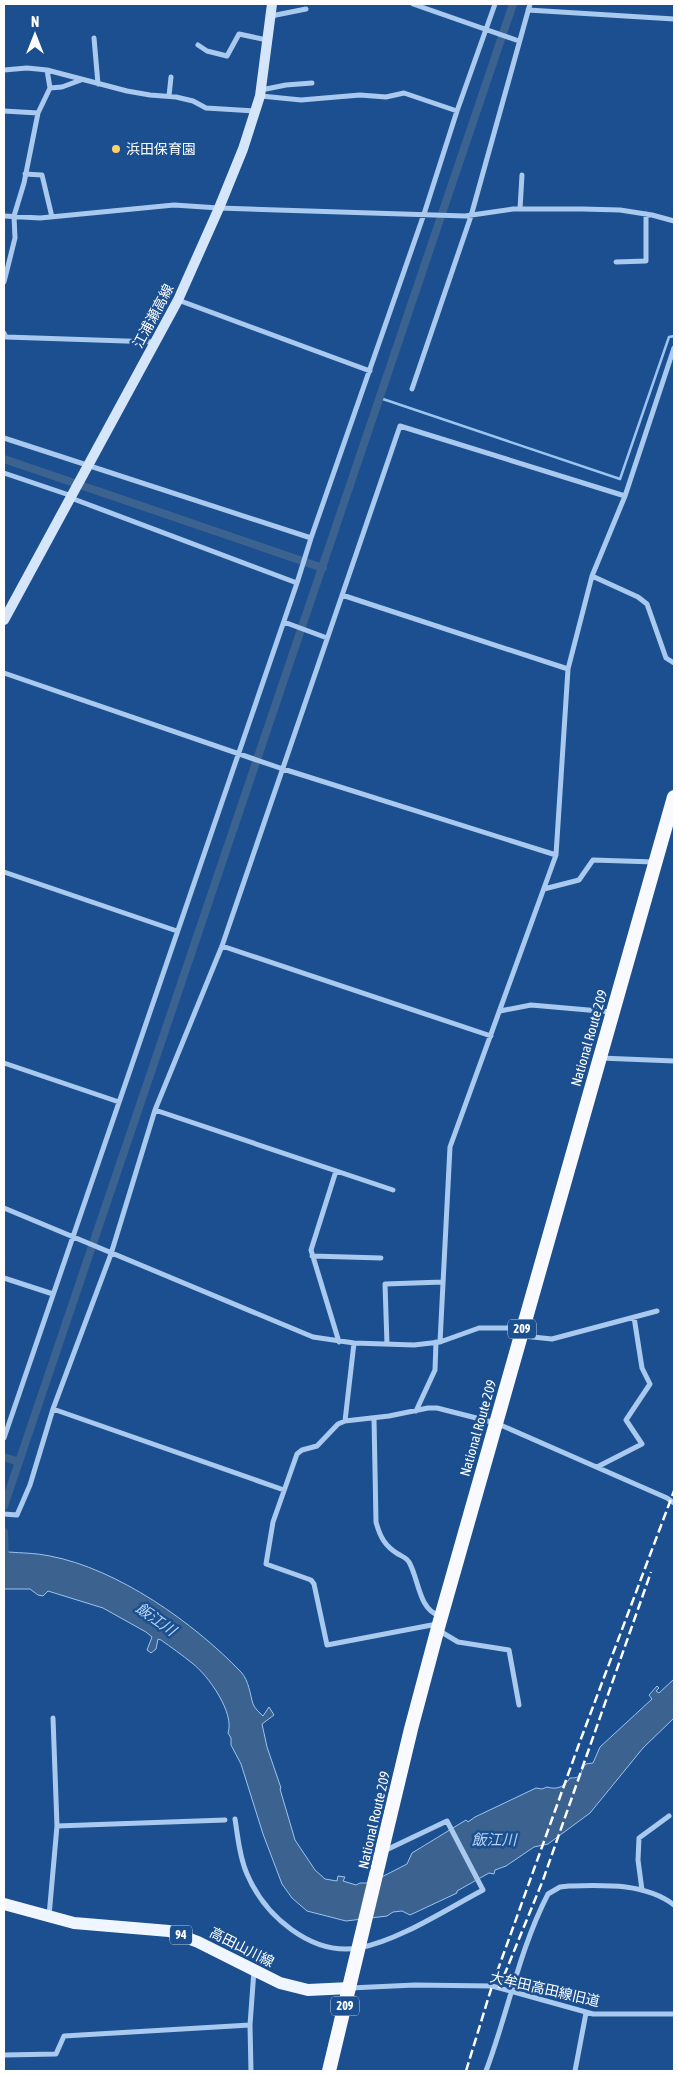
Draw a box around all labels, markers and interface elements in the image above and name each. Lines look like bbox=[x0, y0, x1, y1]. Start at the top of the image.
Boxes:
north arrow bbox=[10, 10, 60, 60]
text: N bbox=[31, 14, 39, 30]
place label: 浜田保育園 bbox=[126, 141, 196, 157]
marker: 浜田保育園 bbox=[110, 143, 122, 155]
street label: 江浦瀬高線 bbox=[130, 281, 176, 351]
street label: National Route 209 bbox=[568, 988, 610, 1088]
road number: 209 bbox=[508, 1320, 536, 1338]
street label: National Route 209 bbox=[457, 1378, 499, 1478]
water label: 飯江川 bbox=[133, 1599, 181, 1640]
street label: National Route 209 bbox=[355, 1770, 393, 1870]
water label: 飯江川 bbox=[471, 1831, 518, 1848]
street label: 高田山川線 bbox=[207, 1924, 277, 1970]
road number: 94 bbox=[170, 1926, 192, 1944]
street label: 大牟田高田線旧道 bbox=[489, 1969, 601, 2009]
road number: 209 bbox=[331, 1996, 359, 2015]

